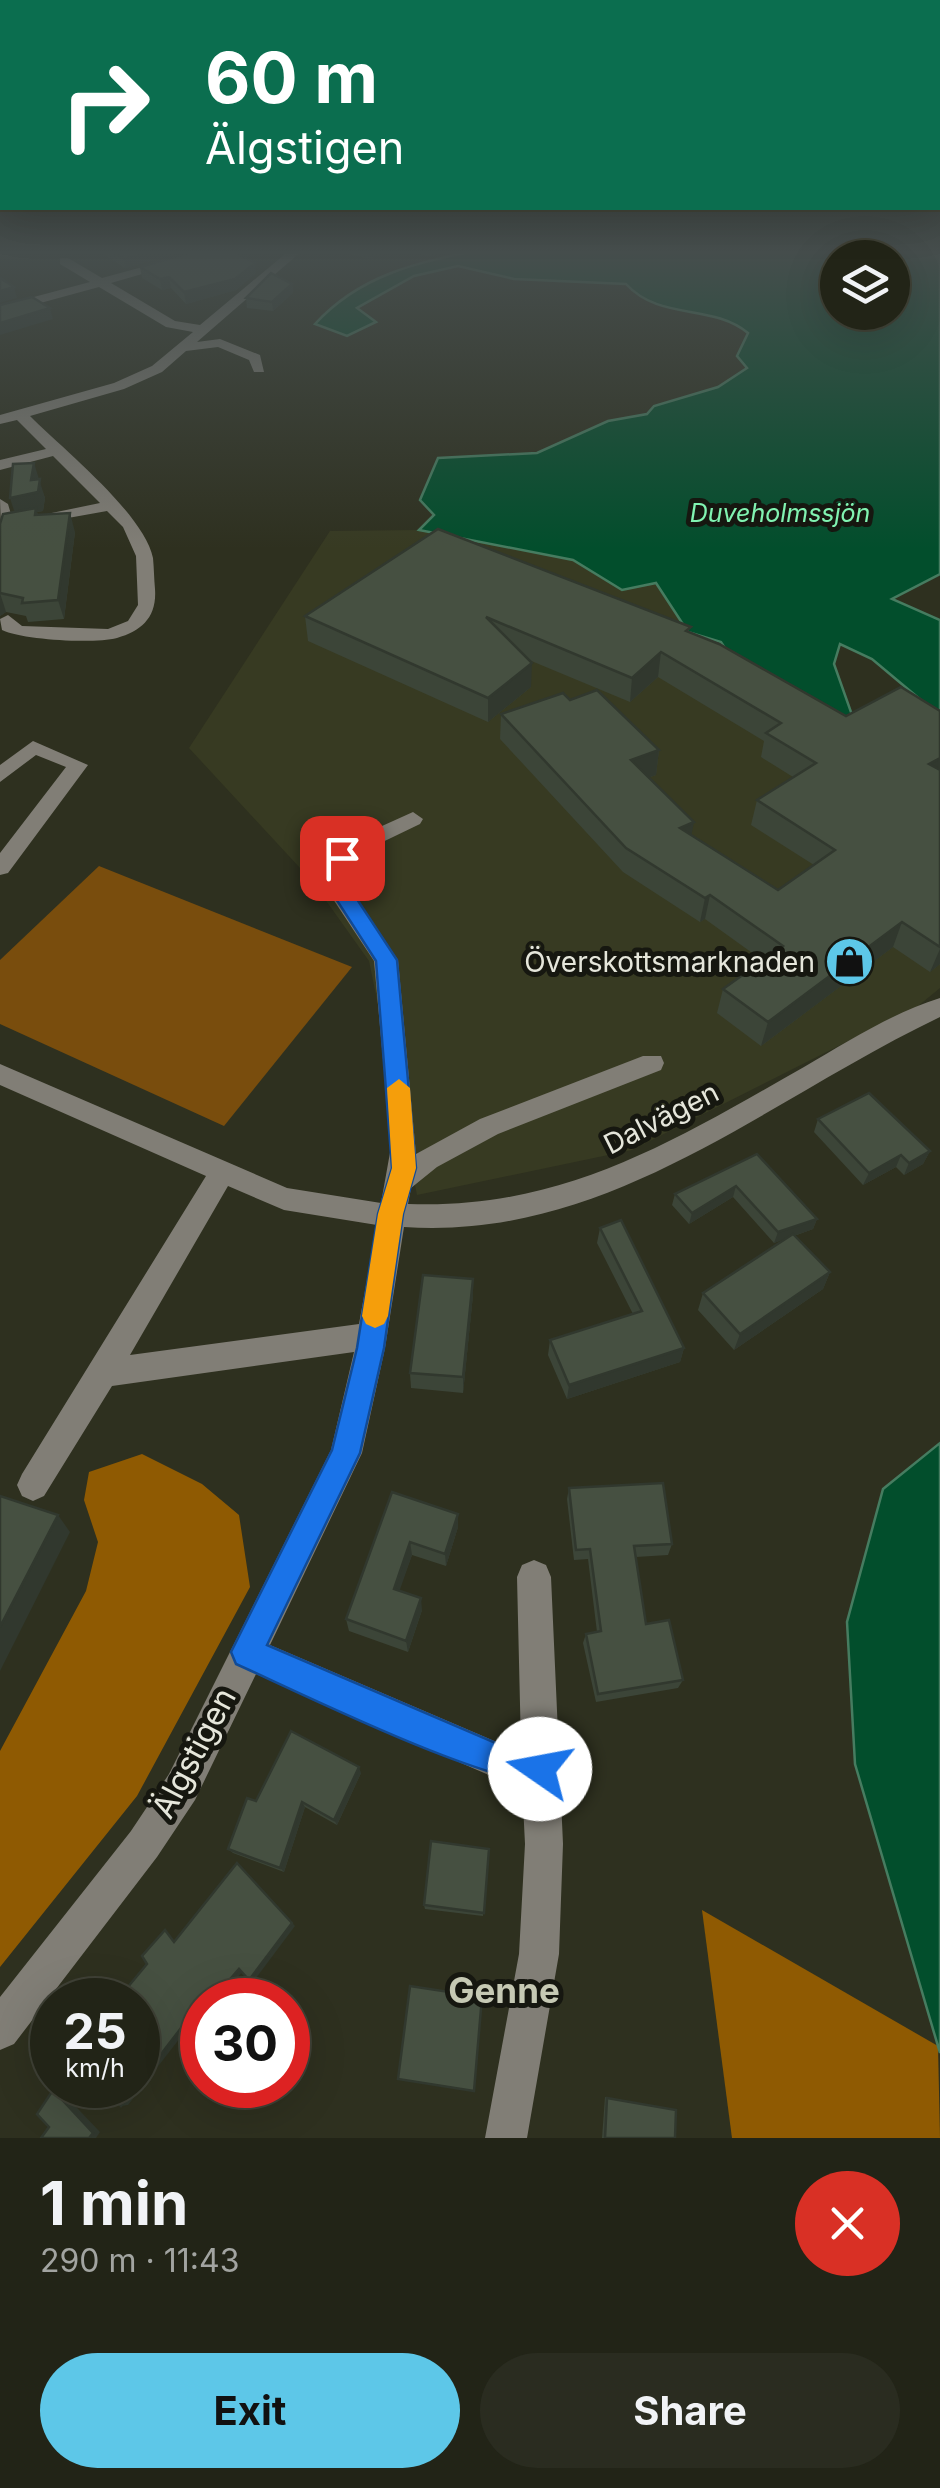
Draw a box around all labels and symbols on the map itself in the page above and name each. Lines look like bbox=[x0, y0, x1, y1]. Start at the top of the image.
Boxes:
water label: Duveholmssjön bbox=[690, 498, 870, 528]
pin bbox=[300, 816, 385, 901]
shop icon: Överskottsmarknaden bbox=[824, 936, 876, 988]
place label: Överskottsmarknaden bbox=[524, 945, 815, 979]
street label: Dalvägen bbox=[598, 1075, 724, 1161]
street label: Älgstigen bbox=[143, 1681, 244, 1824]
position arrow bbox=[488, 1717, 592, 1821]
district label: Genne bbox=[448, 1969, 560, 2011]
speed limit sign: 30 bbox=[180, 1978, 310, 2108]

